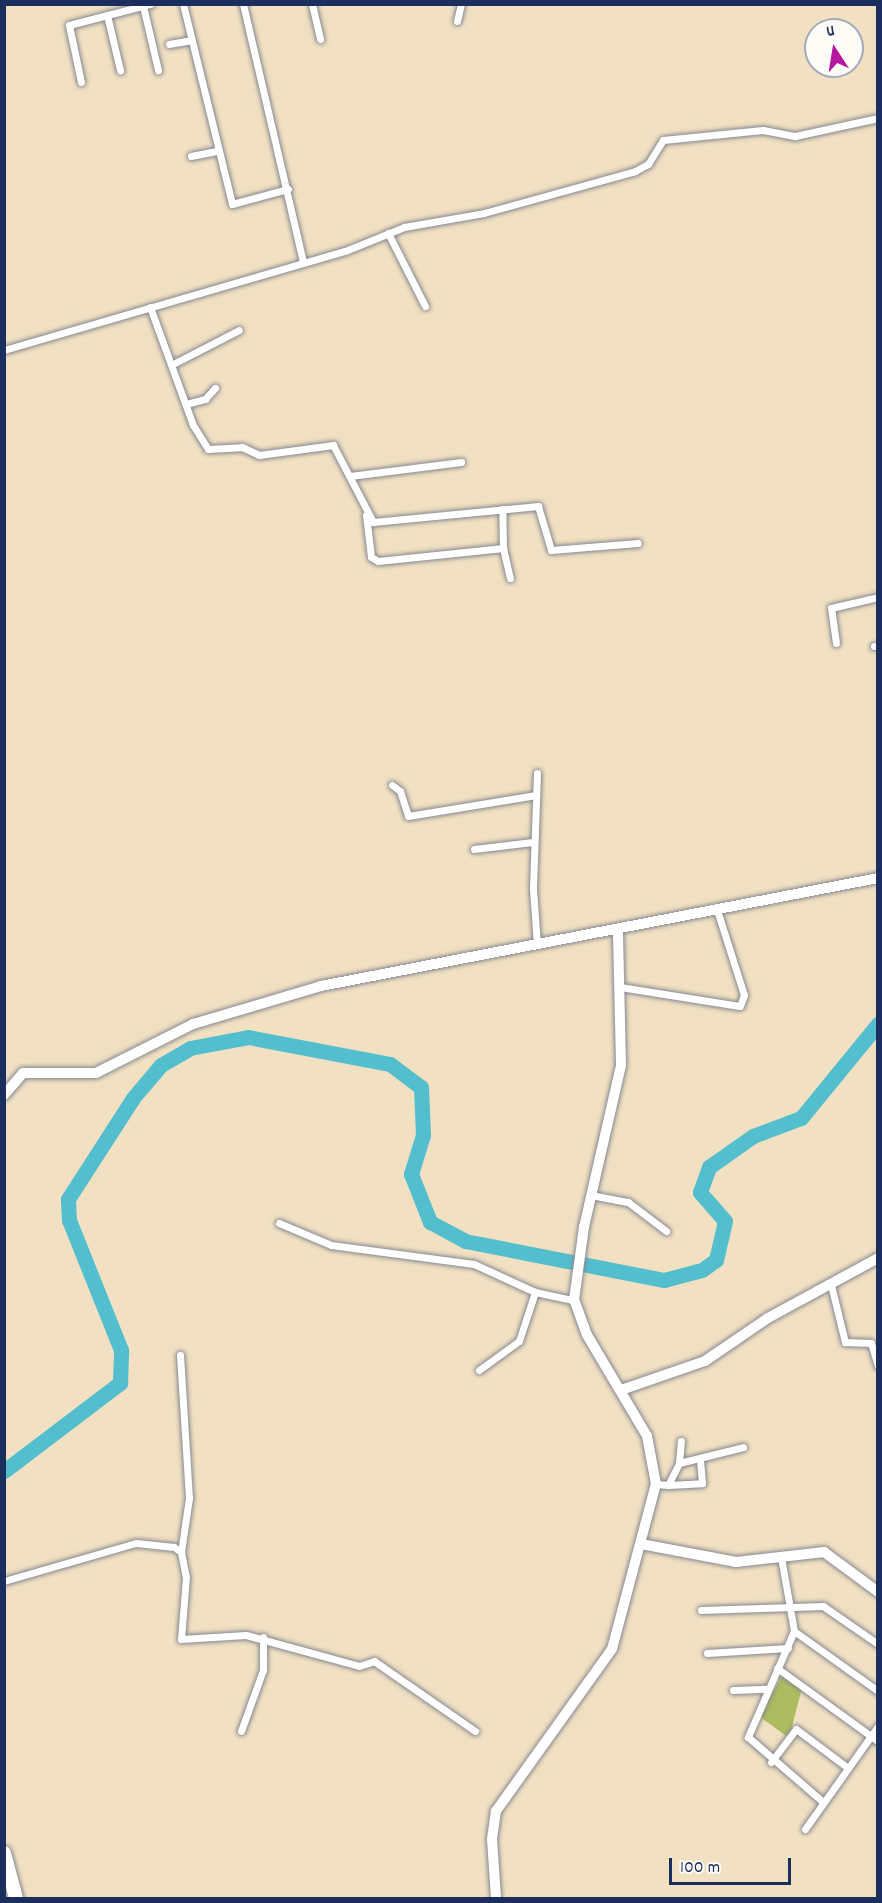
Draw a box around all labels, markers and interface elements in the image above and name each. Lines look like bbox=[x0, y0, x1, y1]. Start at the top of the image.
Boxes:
north arrow bbox=[804, 18, 864, 78]
text: U bbox=[824, 20, 837, 44]
scale bar bbox=[672, 1846, 794, 1884]
text: 100 m bbox=[680, 1856, 720, 1881]

